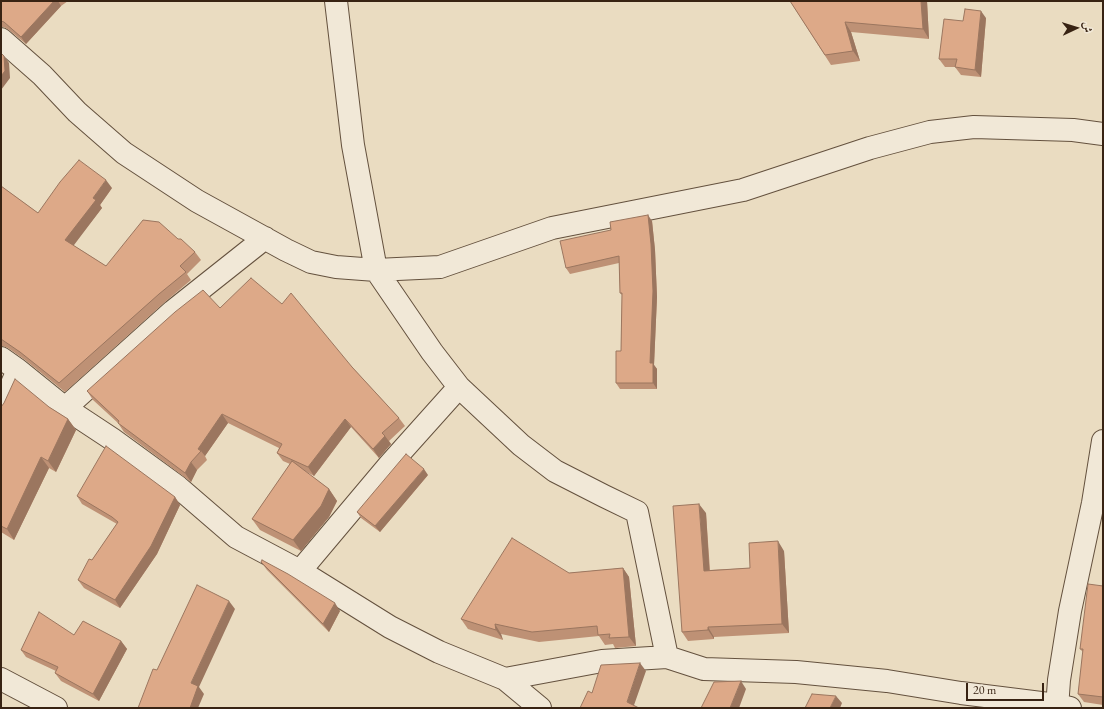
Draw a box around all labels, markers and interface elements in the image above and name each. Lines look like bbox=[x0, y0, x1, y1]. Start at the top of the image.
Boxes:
north arrow bbox=[1056, 8, 1096, 48]
text: ش bbox=[1081, 21, 1095, 33]
scale bar bbox=[968, 675, 1046, 701]
text: 20 m bbox=[973, 682, 996, 698]

